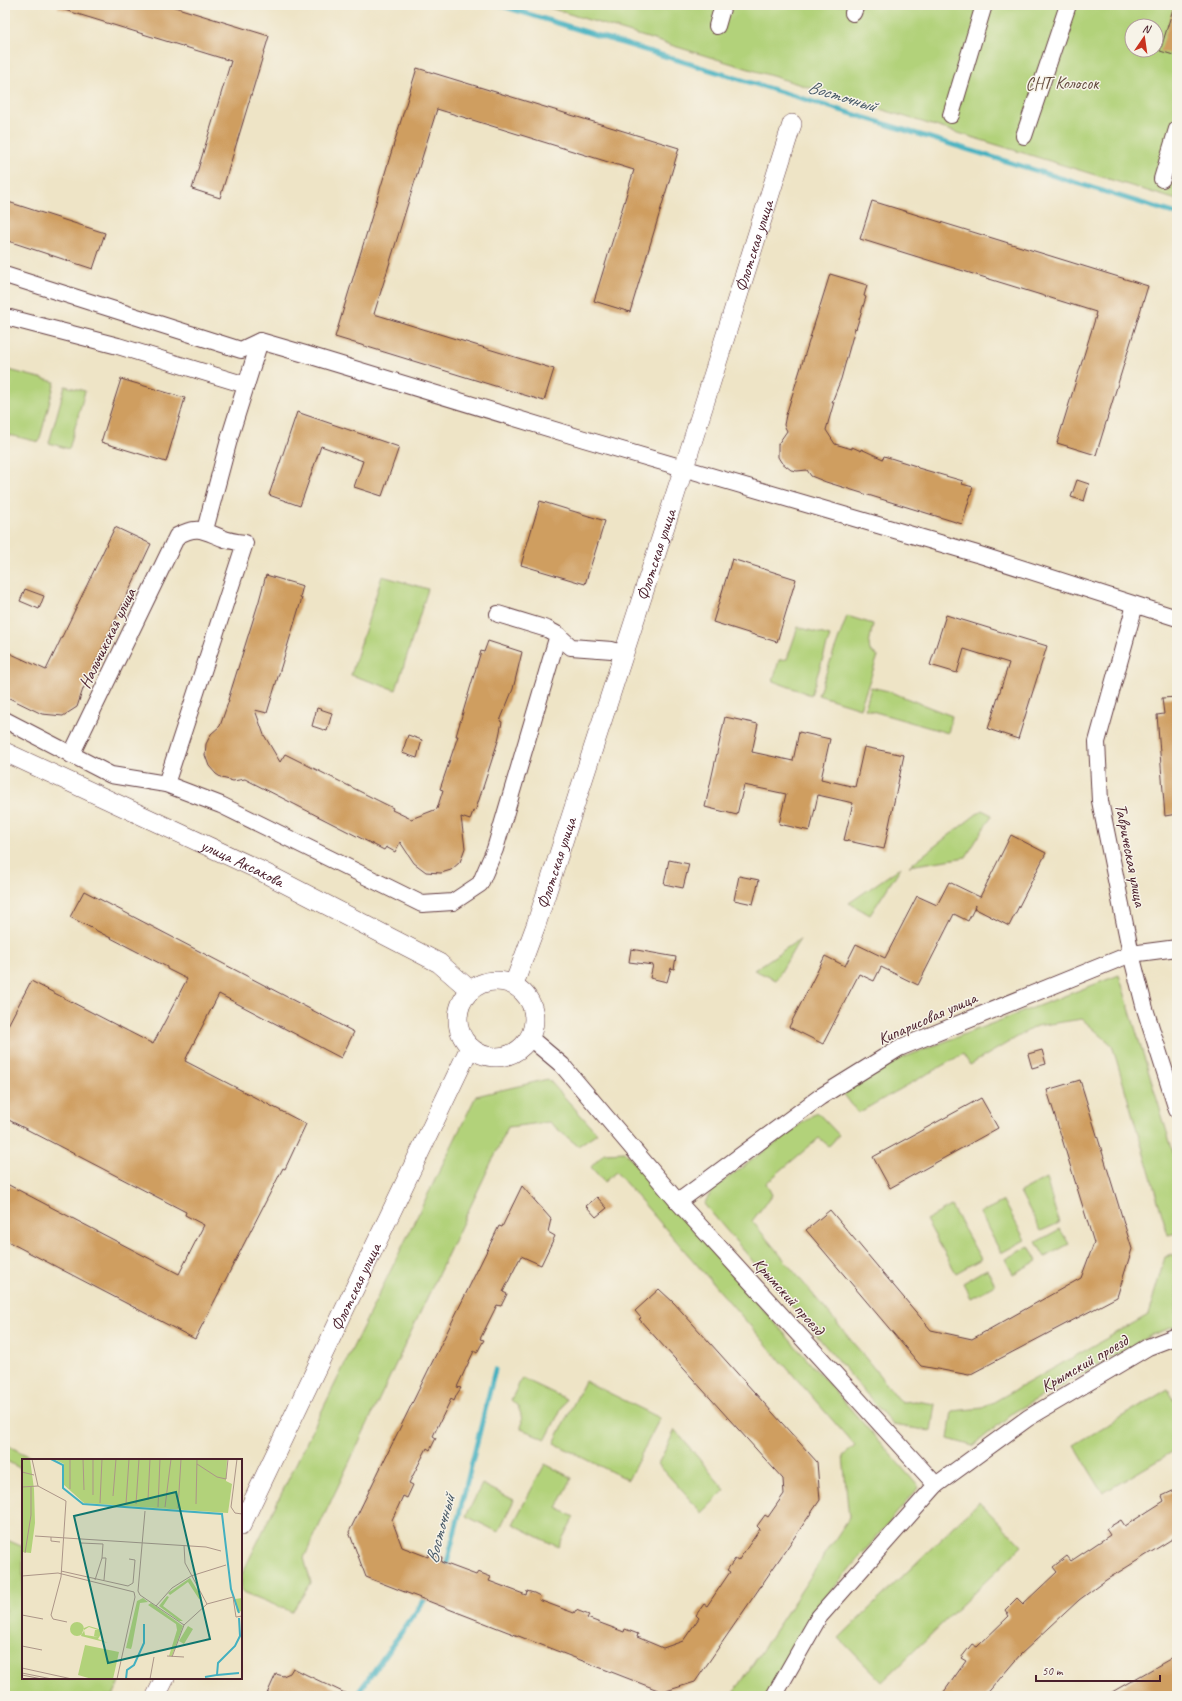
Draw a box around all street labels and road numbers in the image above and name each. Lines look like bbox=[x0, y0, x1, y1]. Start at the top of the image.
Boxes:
street label: Флотская улица bbox=[730, 196, 779, 295]
street label: Флотская улица bbox=[632, 505, 681, 603]
street label: Нальчикская улица bbox=[74, 583, 141, 692]
street label: Таврическая улица bbox=[1110, 802, 1151, 909]
street label: Флотская улица bbox=[532, 813, 582, 912]
street label: улица Аксакова bbox=[197, 834, 289, 893]
street label: Кипарисовая улица bbox=[875, 987, 982, 1050]
street label: Флотская улица bbox=[326, 1238, 387, 1334]
street label: Крымский проезд bbox=[748, 1253, 830, 1341]
street label: Крымский проезд bbox=[1037, 1329, 1133, 1397]

